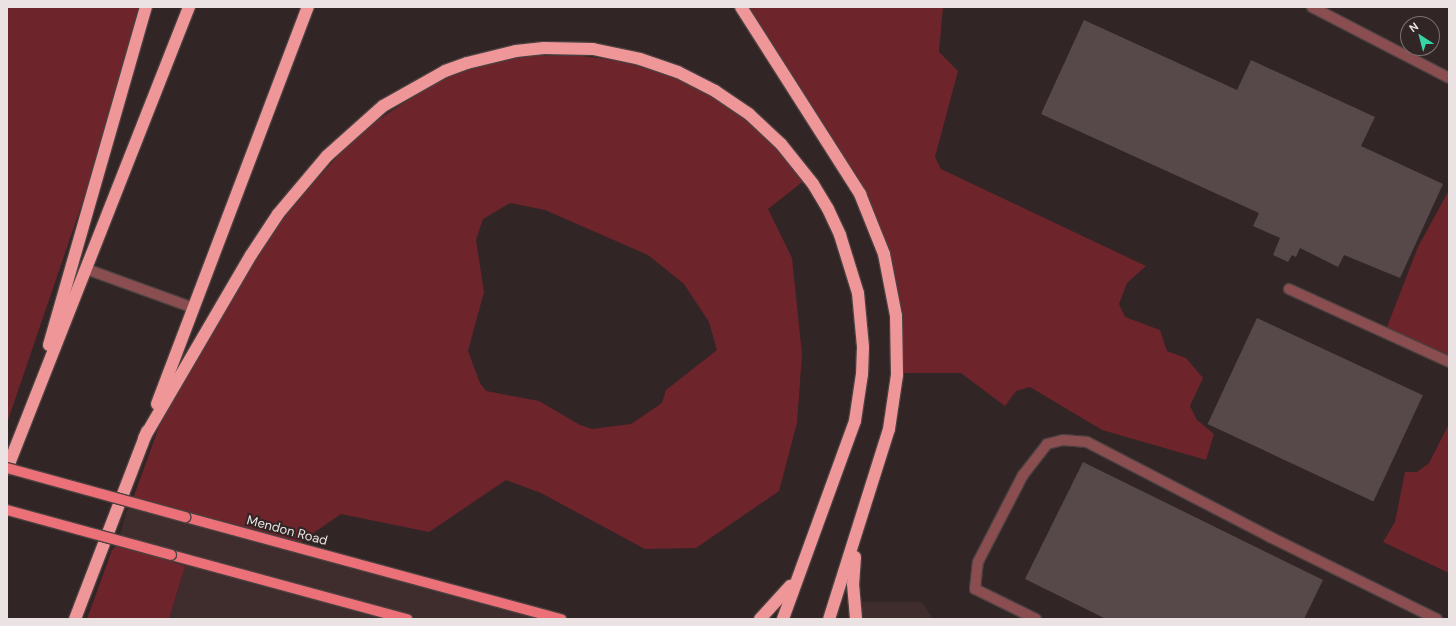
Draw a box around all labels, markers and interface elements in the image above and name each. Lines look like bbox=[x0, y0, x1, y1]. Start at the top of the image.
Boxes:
north arrow bbox=[1400, 16, 1440, 56]
text: N bbox=[1406, 19, 1421, 35]
street label: Mendon Road bbox=[245, 513, 329, 549]

